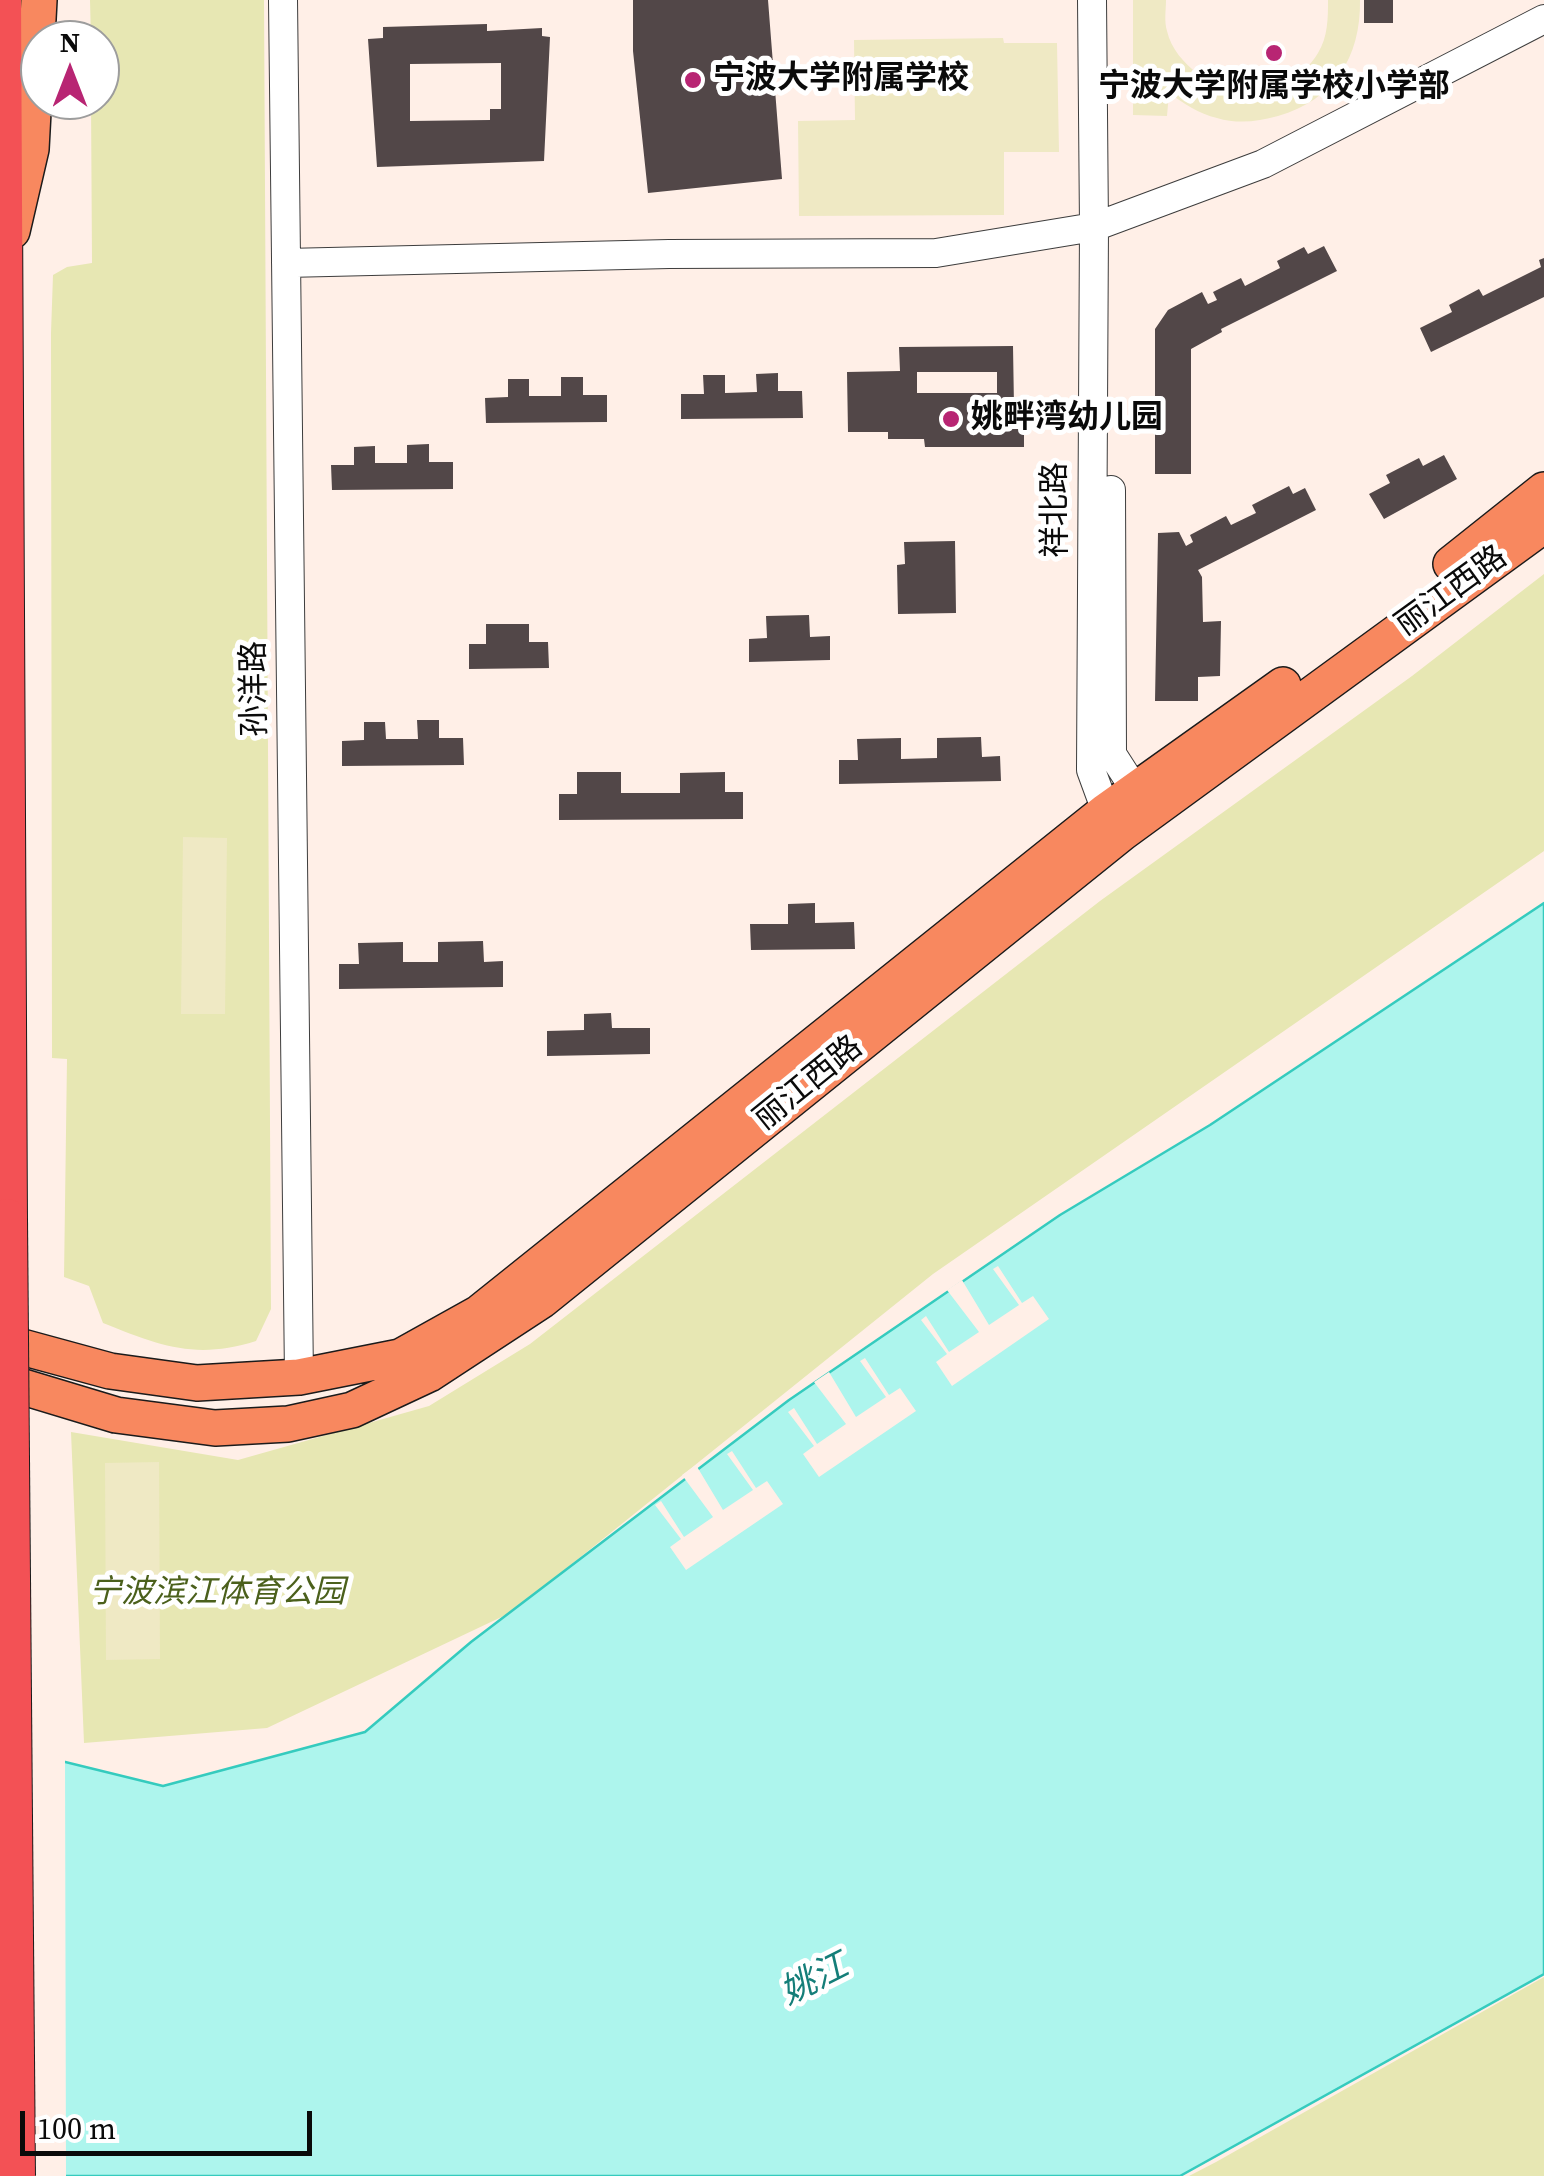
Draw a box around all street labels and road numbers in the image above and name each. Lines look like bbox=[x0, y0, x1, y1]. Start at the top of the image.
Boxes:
street label: 祥北路 bbox=[1038, 462, 1076, 558]
street label: 丽江西路 bbox=[1389, 539, 1515, 645]
street label: 孙洋路 bbox=[236, 641, 276, 737]
street label: 丽江西路 bbox=[747, 1029, 871, 1139]

